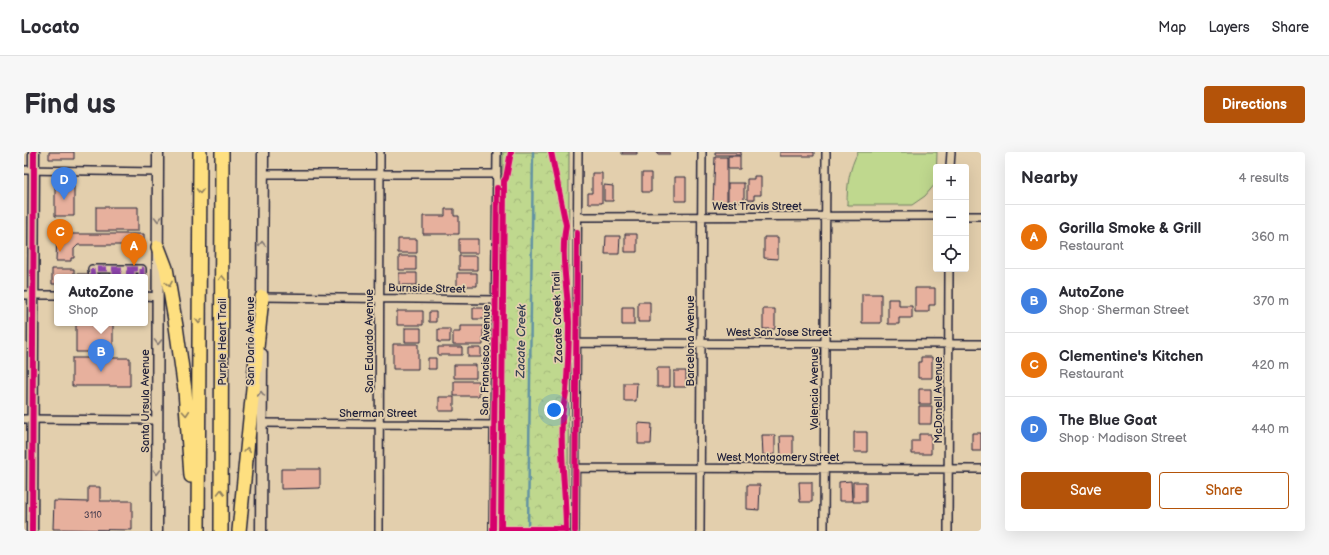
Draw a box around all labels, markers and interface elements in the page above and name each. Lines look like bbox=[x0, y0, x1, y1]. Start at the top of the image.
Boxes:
text: Locato bbox=[20, 16, 80, 39]
text: Map bbox=[1158, 19, 1186, 36]
text: Layers bbox=[1208, 19, 1250, 36]
text: Share bbox=[1272, 19, 1309, 36]
button: Directions bbox=[1204, 86, 1305, 123]
text: Find us bbox=[24, 88, 116, 121]
map controls bbox=[933, 164, 969, 272]
button: + bbox=[933, 164, 969, 200]
pin: D bbox=[51, 167, 77, 200]
text: Nearby bbox=[1021, 168, 1078, 188]
text: 4 results bbox=[1239, 170, 1289, 186]
one-way arrow bbox=[196, 188, 204, 194]
street label: West Travis Street bbox=[712, 200, 802, 213]
button: − bbox=[933, 200, 969, 236]
one-way arrow bbox=[154, 216, 162, 222]
pin: C bbox=[47, 219, 73, 252]
text: Gorilla Smoke & Grill bbox=[1059, 219, 1201, 238]
text: A bbox=[1030, 229, 1038, 245]
text: 360 m bbox=[1251, 229, 1289, 245]
pin: A bbox=[121, 233, 147, 266]
button: locate bbox=[933, 236, 969, 272]
text: Restaurant bbox=[1059, 238, 1124, 254]
one-way arrow bbox=[258, 241, 266, 247]
street label: Zacate Creek Trail bbox=[549, 271, 566, 364]
popup bbox=[54, 274, 148, 326]
one-way arrow bbox=[218, 275, 226, 281]
one-way arrow bbox=[164, 281, 173, 287]
street label: Burnside Street bbox=[388, 281, 467, 296]
text: AutoZone bbox=[68, 283, 134, 302]
text: AutoZone bbox=[1059, 283, 1124, 302]
street label: San Eduardo Avenue bbox=[363, 288, 376, 393]
text: B bbox=[1029, 293, 1039, 309]
text: 370 m bbox=[1253, 293, 1289, 309]
street label: Barcelona Avenue bbox=[684, 295, 697, 386]
street label: San Dario Avenue bbox=[244, 296, 257, 385]
street label: Purple Heart Trail bbox=[216, 298, 229, 386]
text: Shop bbox=[68, 302, 98, 318]
text: Shop · Sherman Street bbox=[1059, 302, 1189, 318]
water label: Zacate Creek bbox=[513, 303, 530, 379]
street label: San Francisco Avenue bbox=[478, 304, 493, 415]
one-way arrow bbox=[195, 318, 203, 324]
street label: West San Jose Street bbox=[726, 326, 832, 339]
pin: B bbox=[88, 339, 114, 372]
one-way arrow bbox=[153, 339, 162, 345]
text: Clementine's Kitchen bbox=[1059, 347, 1203, 366]
street label: Valencia Avenue bbox=[808, 348, 821, 430]
street label: Santa Ursula Avenue bbox=[139, 349, 152, 453]
street label: McDonell Avenue bbox=[932, 356, 945, 443]
text: C bbox=[1029, 357, 1039, 373]
text: 420 m bbox=[1251, 357, 1289, 373]
text: Restaurant bbox=[1059, 366, 1124, 382]
one-way arrow bbox=[257, 391, 265, 397]
your location bbox=[544, 400, 564, 420]
street label: Sherman Street bbox=[339, 407, 417, 420]
one-way arrow bbox=[182, 410, 191, 416]
text: The Blue Goat bbox=[1059, 411, 1157, 430]
text: D bbox=[1029, 421, 1039, 437]
text: 440 m bbox=[1251, 421, 1289, 437]
text: Shop · Madison Street bbox=[1059, 430, 1187, 446]
one-way arrow bbox=[242, 447, 251, 453]
street label: West Montgomery Street bbox=[717, 451, 840, 464]
one-way arrow bbox=[153, 469, 161, 475]
button: Save bbox=[1021, 472, 1151, 509]
button: Share bbox=[1159, 472, 1289, 509]
one-way arrow bbox=[217, 489, 225, 495]
house number: 3110 bbox=[84, 510, 102, 521]

